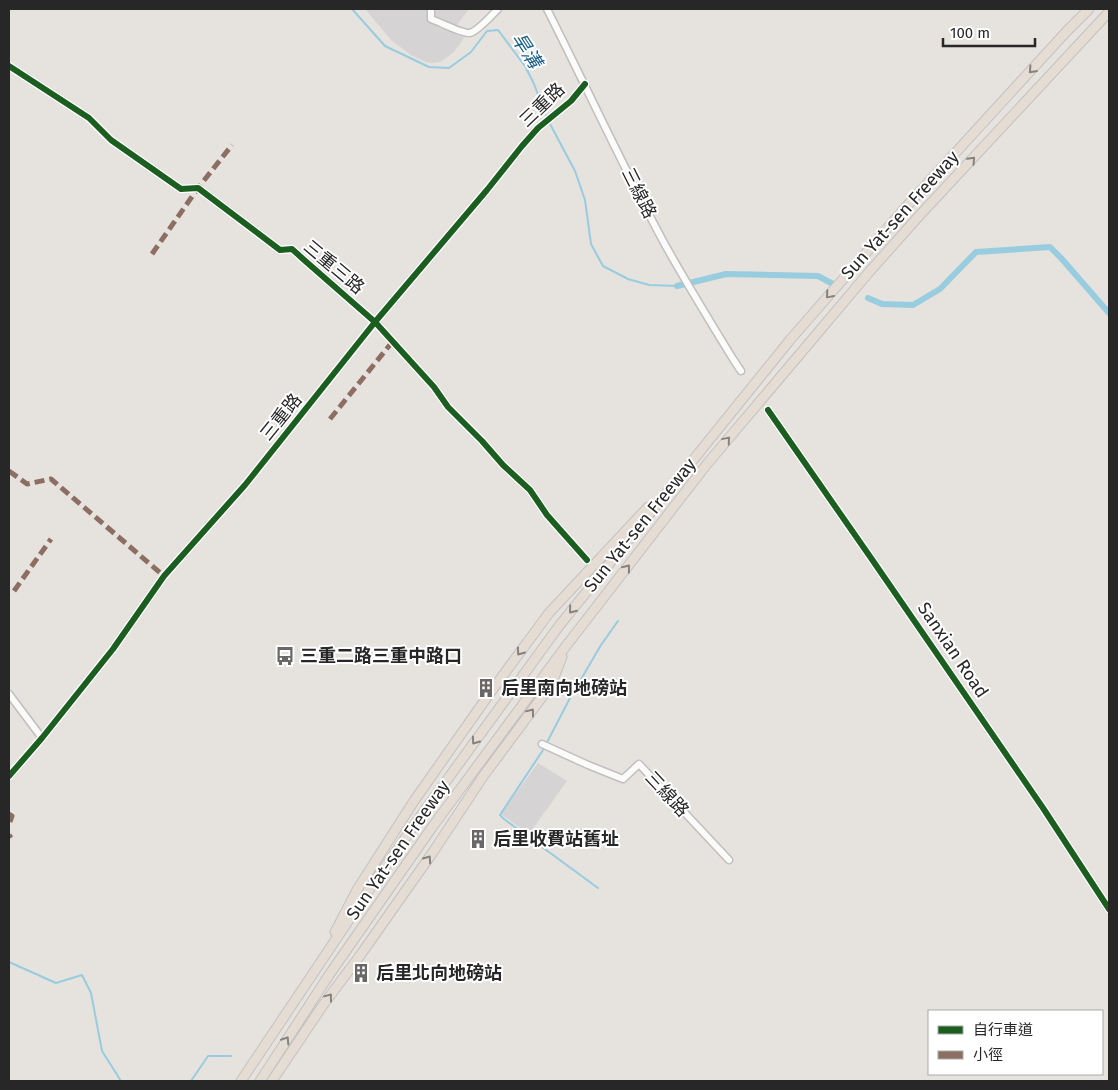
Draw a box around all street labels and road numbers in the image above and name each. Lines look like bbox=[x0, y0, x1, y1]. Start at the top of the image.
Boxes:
street label: 三重路 bbox=[515, 78, 569, 132]
street label: Sun Yat-sen Freeway bbox=[836, 146, 964, 284]
street label: 三線路 bbox=[617, 164, 661, 222]
street label: 三重三路 bbox=[299, 235, 369, 299]
street label: 三重路 bbox=[255, 389, 307, 445]
street label: Sun Yat-sen Freeway bbox=[579, 454, 701, 596]
street label: Sanxian Road bbox=[913, 598, 993, 702]
street label: 三線路 bbox=[641, 767, 693, 821]
street label: Sun Yat-sen Freeway bbox=[341, 776, 455, 924]

